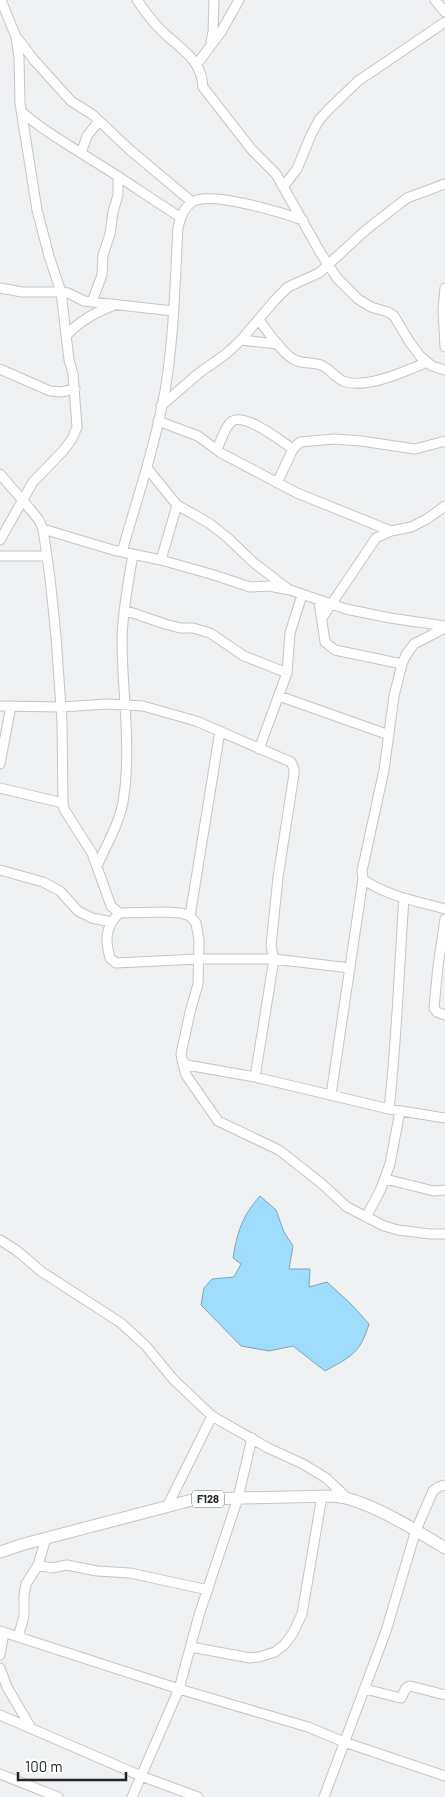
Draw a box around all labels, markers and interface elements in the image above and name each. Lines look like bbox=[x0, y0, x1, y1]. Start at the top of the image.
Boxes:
road number: F128 bbox=[192, 1490, 224, 1508]
scale bar bbox=[18, 1750, 125, 1782]
text: 100 m bbox=[25, 1757, 63, 1775]

